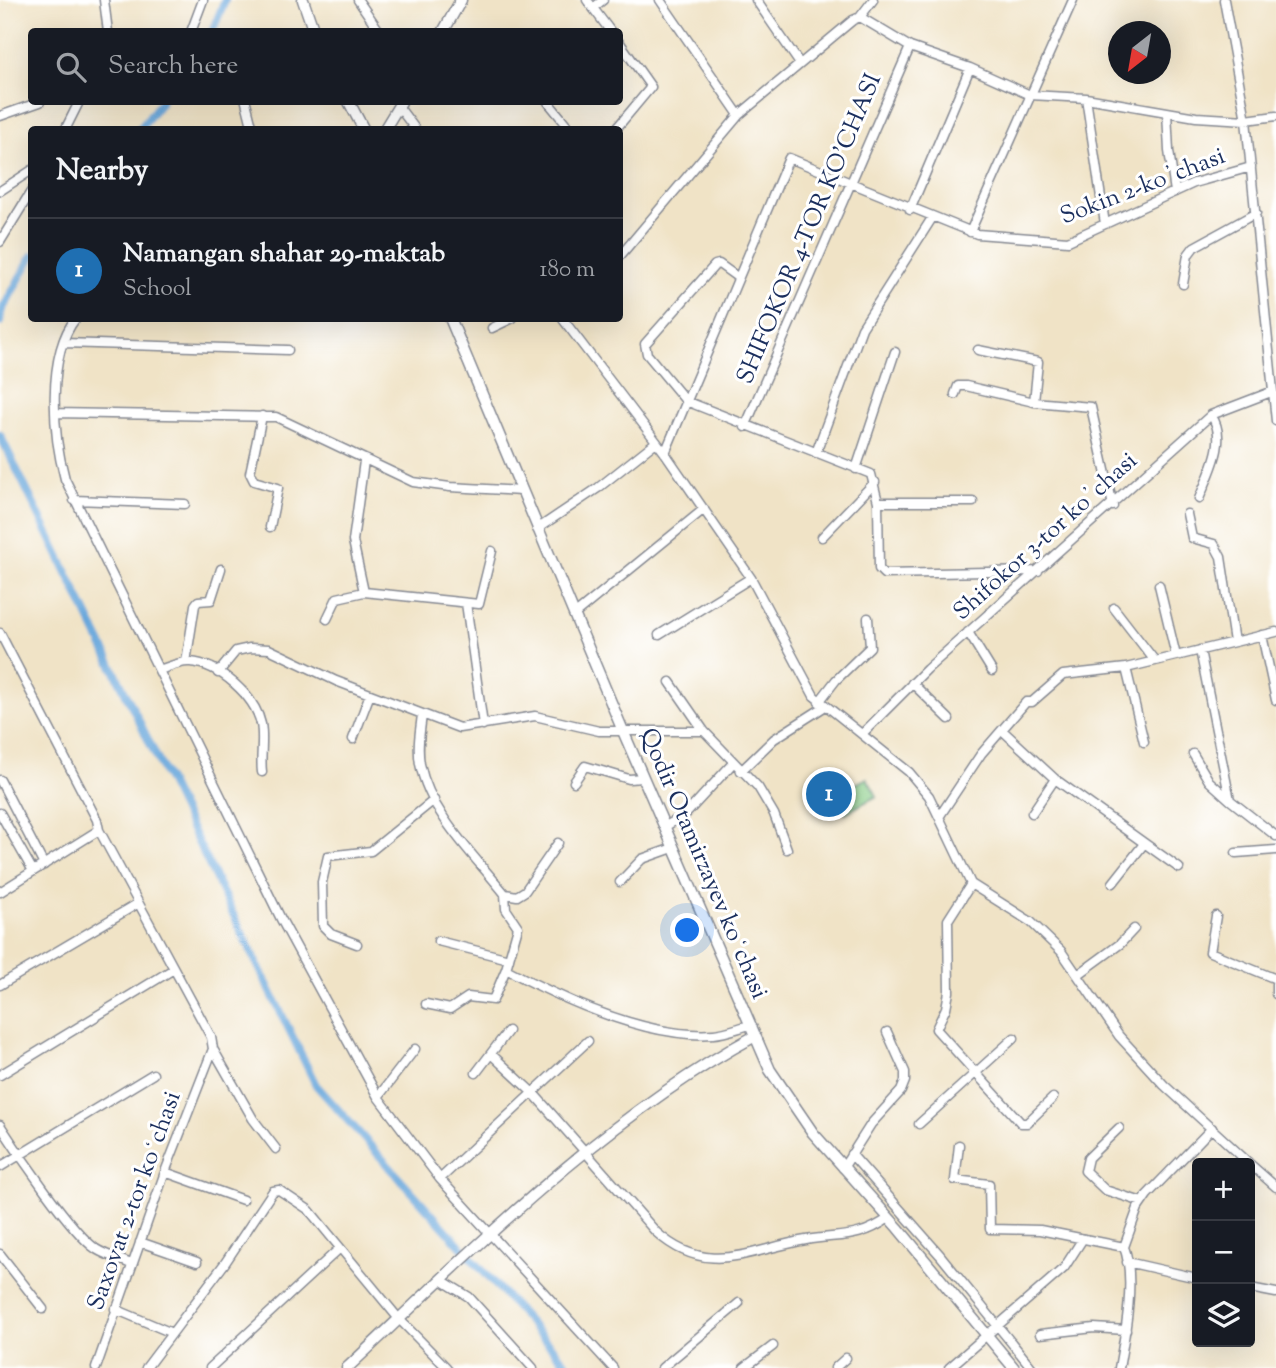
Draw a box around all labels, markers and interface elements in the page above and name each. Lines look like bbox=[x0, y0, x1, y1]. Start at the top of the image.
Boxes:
north arrow bbox=[1108, 21, 1171, 84]
search box bbox=[28, 28, 623, 105]
icon: search bbox=[52, 48, 90, 86]
text: Search here bbox=[108, 48, 238, 85]
street label: SHIFOKOR 4-TOR KO'CHASI bbox=[729, 68, 891, 390]
street label: Sokin 2-koʼchasi bbox=[1056, 140, 1231, 234]
text: Nearby bbox=[56, 150, 148, 193]
text: Namangan shahar 29-maktab bbox=[123, 236, 445, 273]
text: 1 bbox=[75, 254, 83, 287]
text: 180 m bbox=[540, 254, 595, 287]
text: School bbox=[123, 273, 192, 306]
street label: Shifokor 3-tor koʼchasi bbox=[946, 445, 1146, 629]
street label: Qodir Otamirzayev koʻchasi bbox=[630, 723, 776, 1005]
pin: 1 bbox=[806, 768, 852, 820]
your location bbox=[670, 913, 704, 947]
street label: Saxovat 2-tor koʻchasi bbox=[80, 1087, 190, 1315]
map controls bbox=[1192, 1158, 1255, 1347]
button: + bbox=[1192, 1158, 1255, 1221]
button: − bbox=[1192, 1221, 1255, 1284]
button: layers bbox=[1192, 1284, 1255, 1347]

